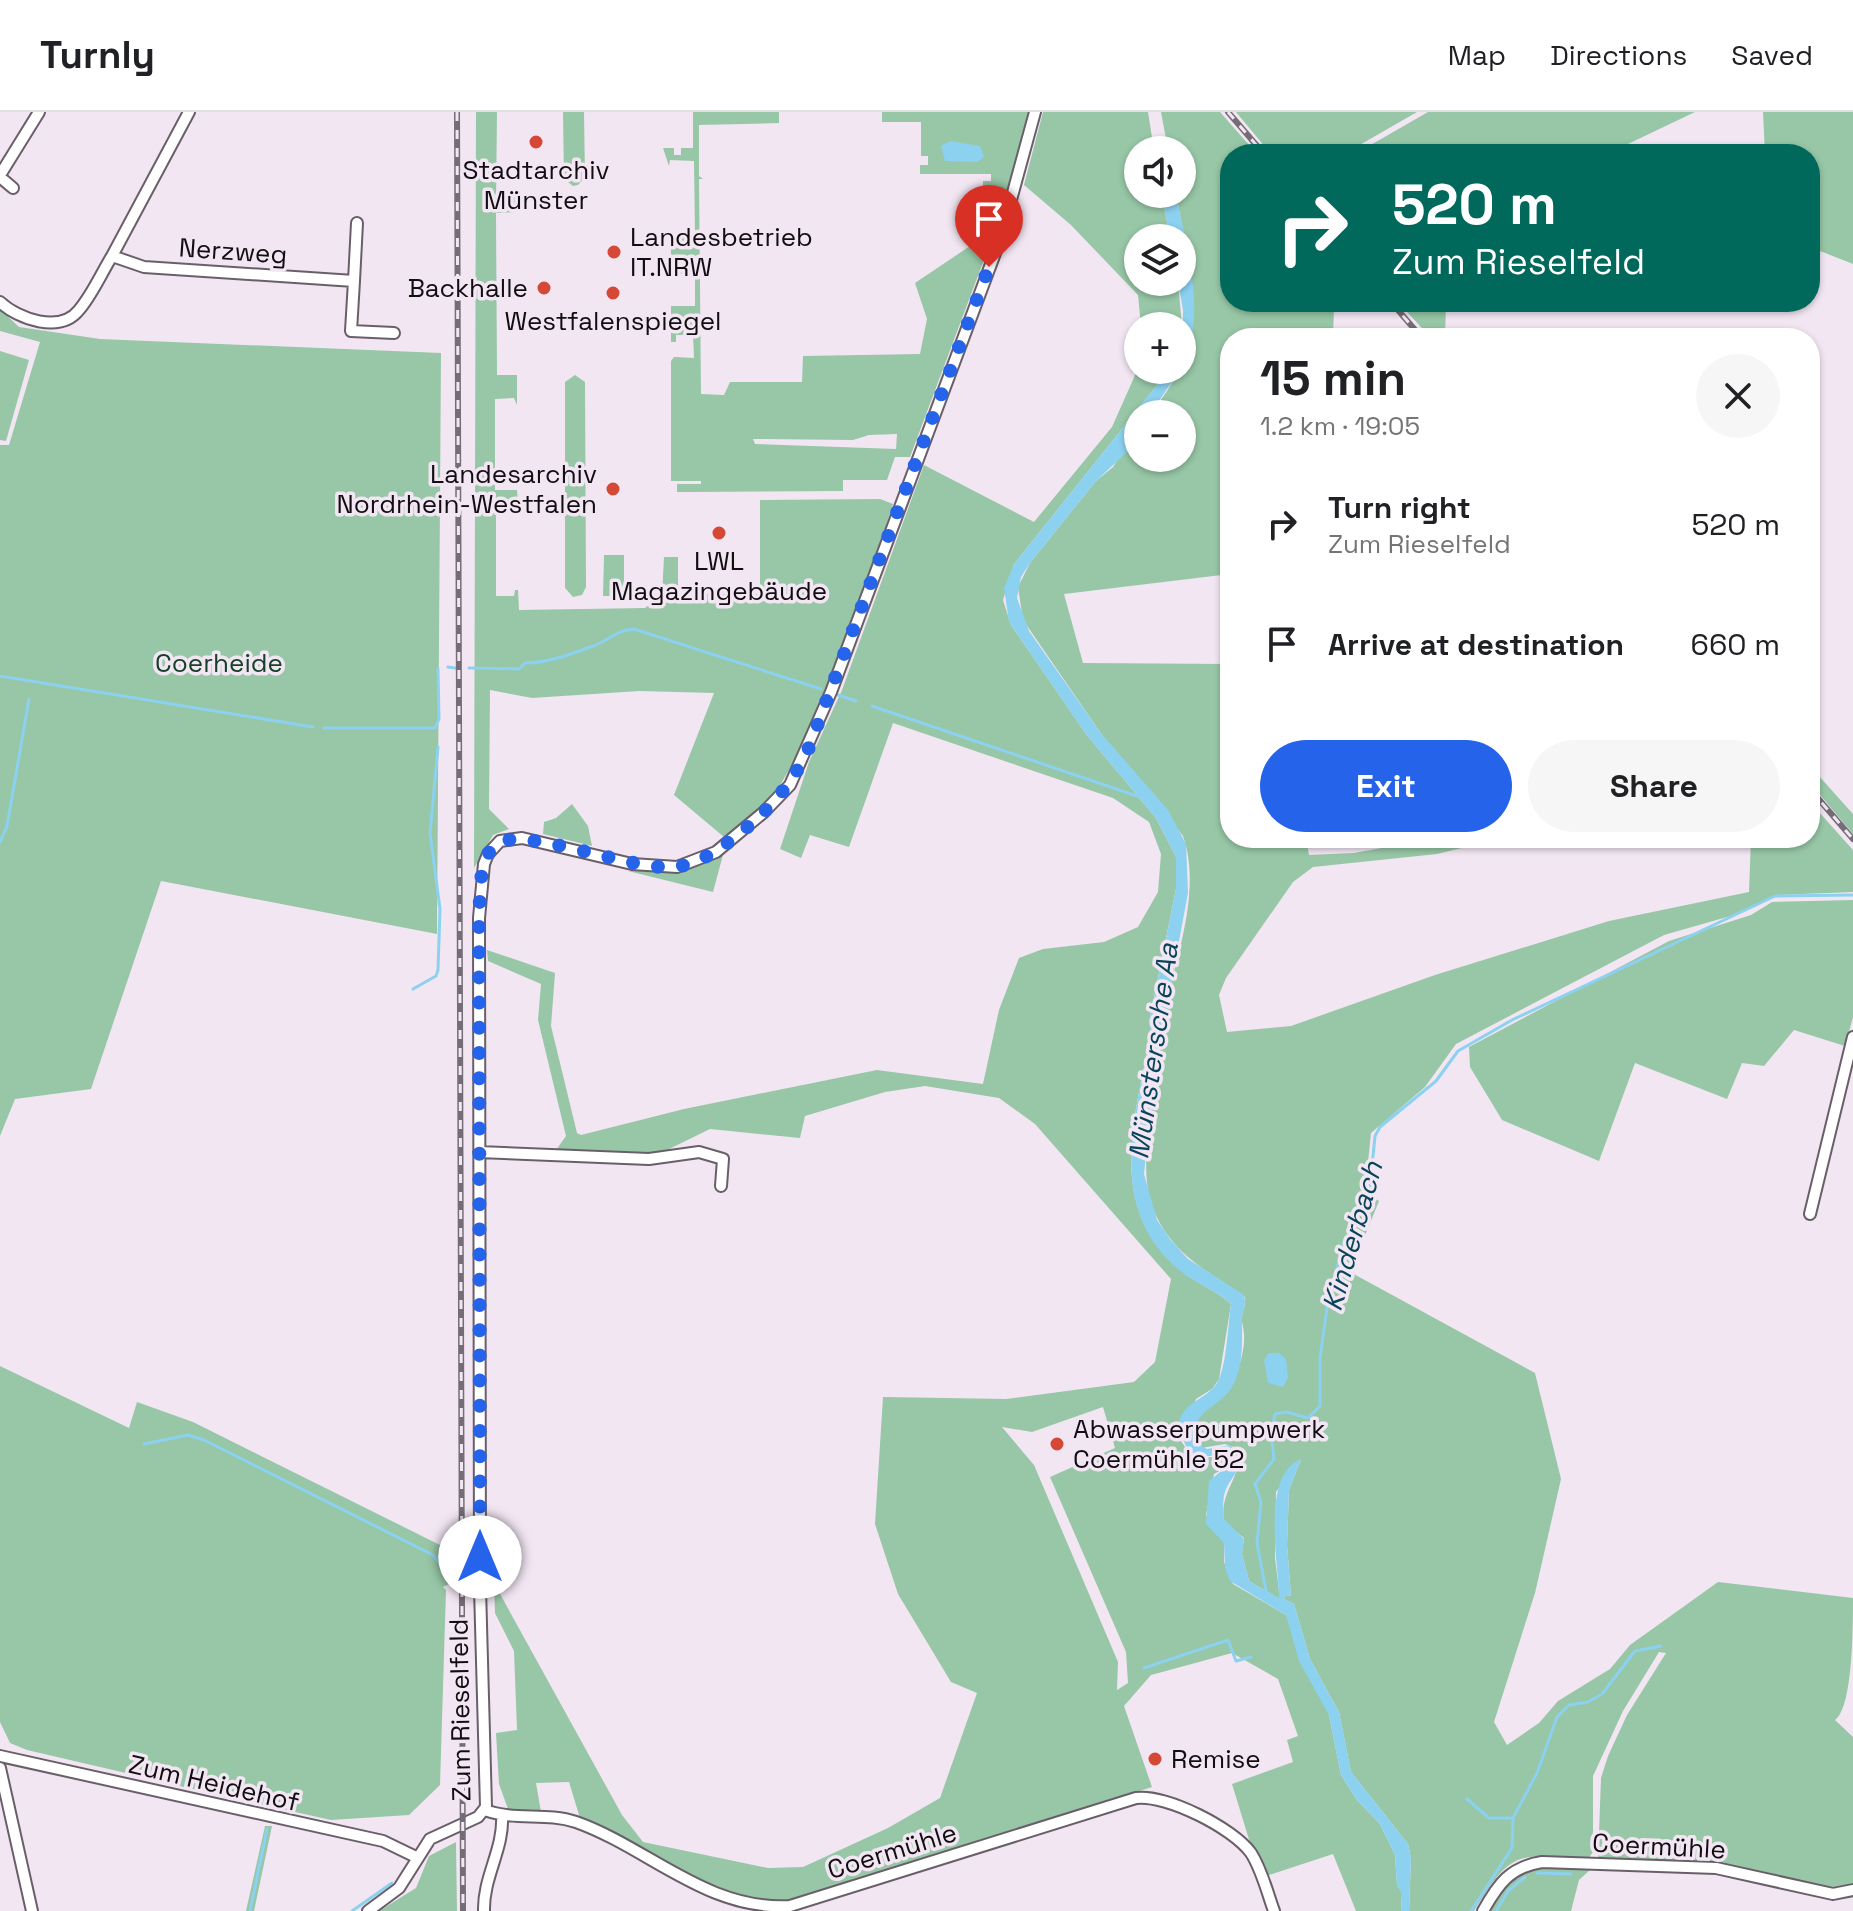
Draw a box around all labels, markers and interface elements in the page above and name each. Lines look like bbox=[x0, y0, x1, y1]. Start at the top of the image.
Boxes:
text: Turnly bbox=[40, 31, 155, 79]
text: Map bbox=[1448, 37, 1506, 73]
text: Directions bbox=[1550, 37, 1687, 73]
text: Saved bbox=[1731, 37, 1813, 73]
marker: Stadtarchiv Münster bbox=[527, 133, 545, 151]
map controls bbox=[1124, 136, 1196, 472]
button: sound bbox=[1124, 136, 1196, 208]
place label: Stadtarchiv Münster bbox=[462, 153, 610, 217]
text: 520 m bbox=[1392, 169, 1557, 240]
icon: right bbox=[1260, 176, 1364, 280]
pin bbox=[955, 185, 1023, 267]
icon: arrive bbox=[967, 197, 1011, 241]
place label: Landesbetrieb IT.NRW bbox=[630, 220, 813, 284]
button: layers bbox=[1124, 224, 1196, 296]
street label: Nerzweg bbox=[178, 230, 288, 272]
text: Zum Rieselfeld bbox=[1392, 239, 1645, 285]
marker: Landesbetrieb IT.NRW bbox=[605, 243, 623, 261]
place label: Backhalle bbox=[408, 271, 528, 305]
marker: Backhalle bbox=[535, 279, 553, 297]
marker: Westfalenspiegel bbox=[604, 284, 622, 302]
place label: Westfalenspiegel bbox=[505, 304, 721, 338]
button: + bbox=[1124, 312, 1196, 384]
text: 15 min bbox=[1260, 348, 1406, 409]
button: close bbox=[1696, 354, 1780, 438]
button: − bbox=[1124, 400, 1196, 472]
text: 1.2 km · 19:05 bbox=[1260, 409, 1420, 443]
place label: Landesarchiv Nordrhein-Westfalen bbox=[337, 457, 597, 521]
marker: Landesarchiv Nordrhein-Westfalen bbox=[604, 480, 622, 498]
text: Turn right bbox=[1328, 488, 1471, 527]
icon: right bbox=[1260, 502, 1304, 546]
text: 520 m bbox=[1691, 505, 1780, 544]
marker: LWL Magazingebäude bbox=[710, 524, 728, 542]
text: Zum Rieselfeld bbox=[1328, 527, 1511, 561]
place label: LWL Magazingebäude bbox=[611, 544, 827, 608]
icon: arrive bbox=[1260, 622, 1304, 666]
text: Arrive at destination bbox=[1328, 625, 1624, 664]
text: 660 m bbox=[1691, 625, 1780, 664]
park label: Coerheide bbox=[155, 646, 283, 680]
button: Exit bbox=[1260, 740, 1512, 832]
button: Share bbox=[1528, 740, 1780, 832]
water label: Münstersche Aa bbox=[1120, 940, 1186, 1161]
water label: Kinderbach bbox=[1313, 1156, 1391, 1315]
place label: Abwasserpumpwerk Coermühle 52 bbox=[1073, 1412, 1325, 1476]
marker: Abwasserpumpwerk Coermühle 52 bbox=[1048, 1435, 1066, 1453]
position arrow bbox=[438, 1515, 522, 1599]
street label: Zum Rieselfeld bbox=[441, 1618, 479, 1802]
place label: Remise bbox=[1171, 1742, 1261, 1776]
street label: Zum Heidehof bbox=[126, 1747, 302, 1819]
marker: Remise bbox=[1146, 1750, 1164, 1768]
street label: Coermühle bbox=[823, 1815, 961, 1887]
street label: Coermühle bbox=[1591, 1826, 1727, 1866]

